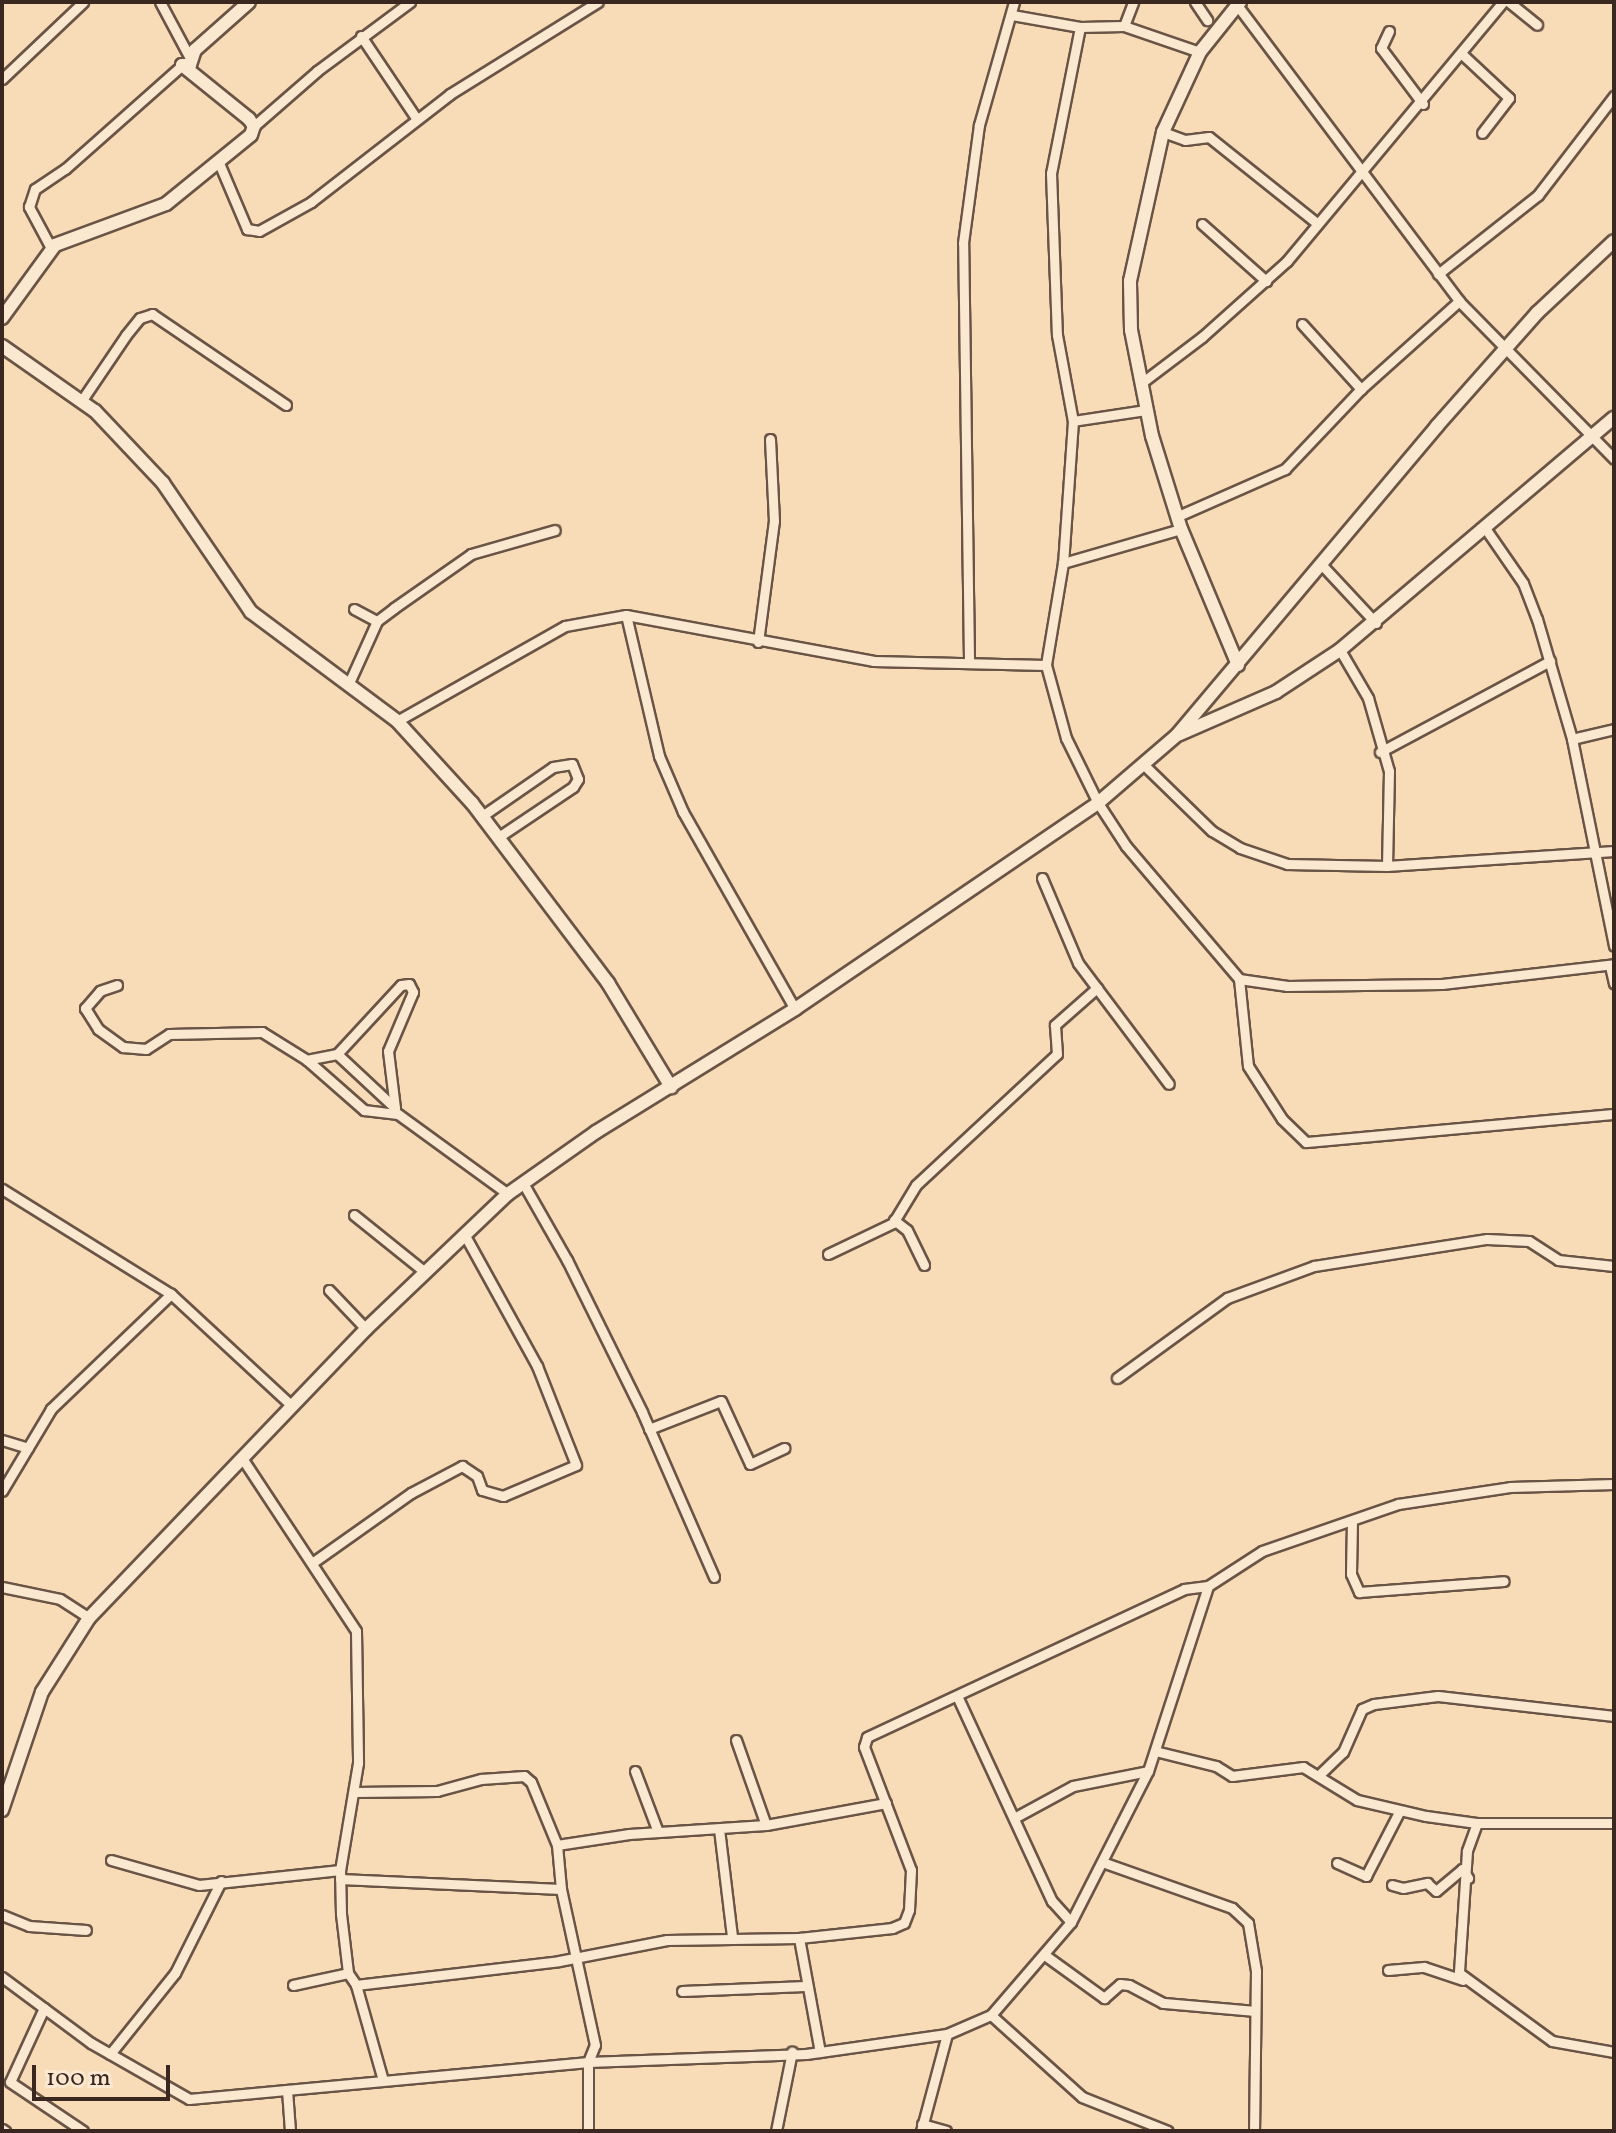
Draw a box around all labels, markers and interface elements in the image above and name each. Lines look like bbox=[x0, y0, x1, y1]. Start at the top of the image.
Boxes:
scale bar bbox=[36, 2049, 174, 2099]
text: 100 m bbox=[46, 2062, 111, 2096]

